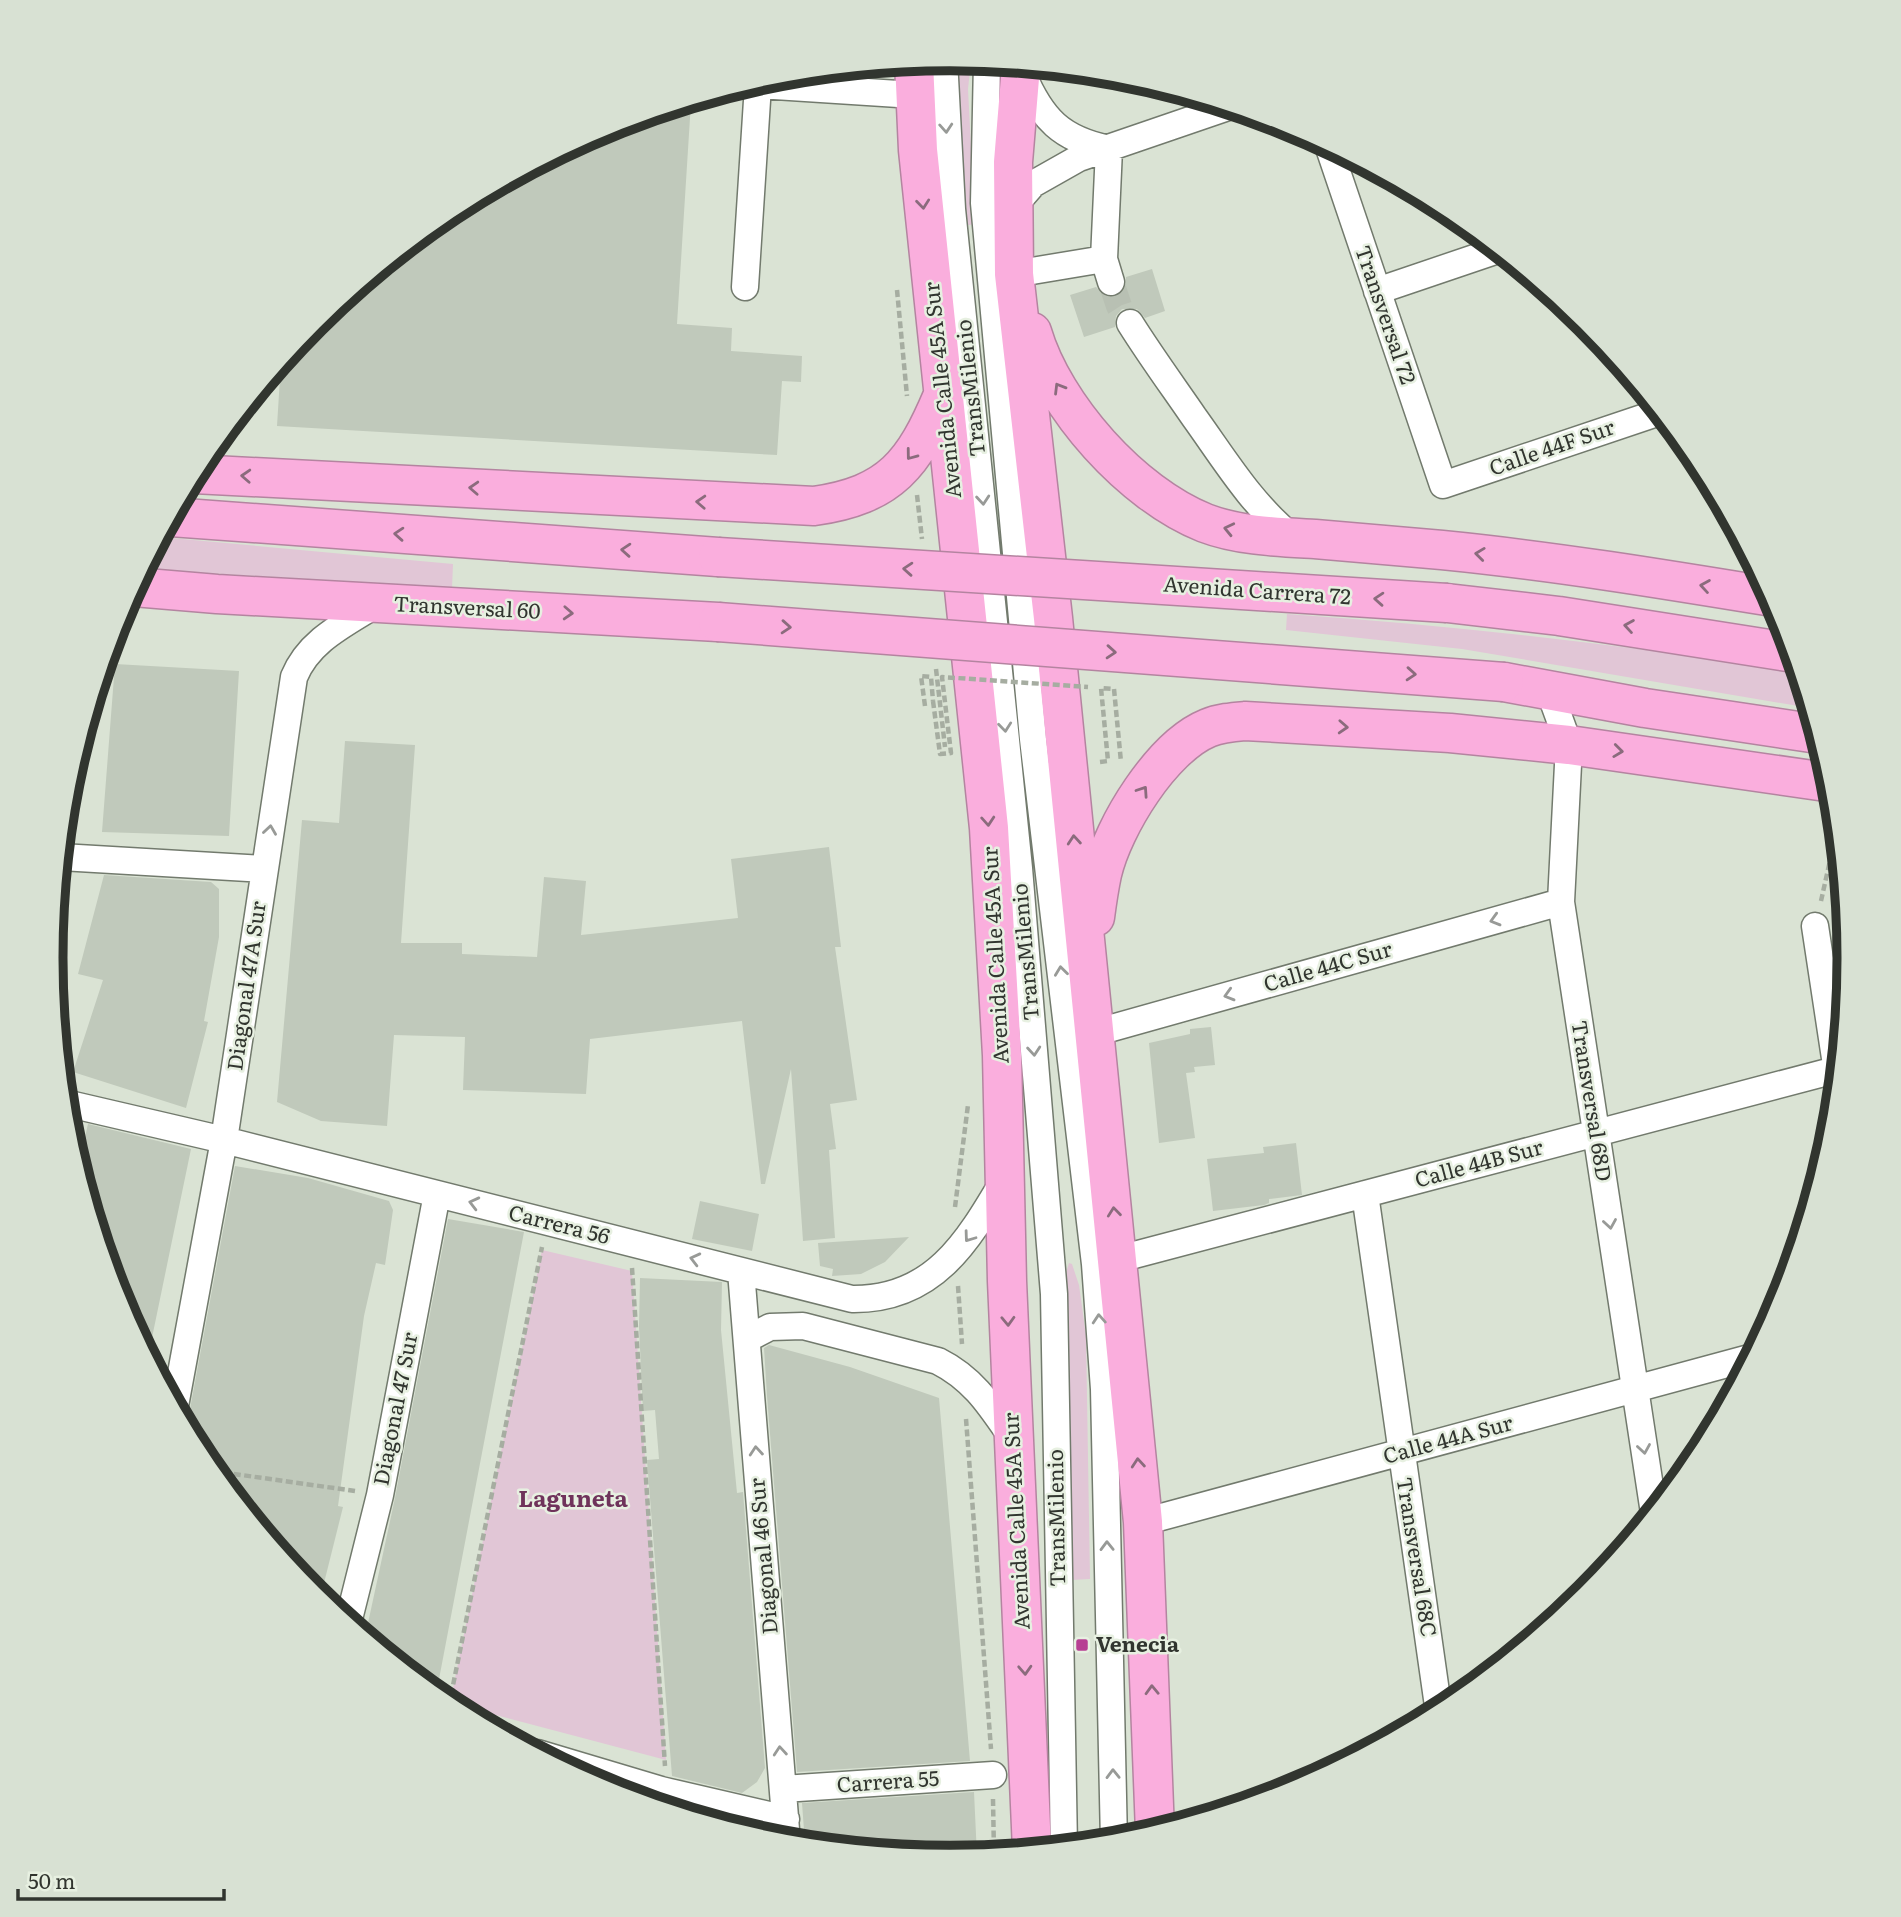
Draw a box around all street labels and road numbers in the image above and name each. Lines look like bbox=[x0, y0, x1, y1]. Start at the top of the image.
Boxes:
street label: Transversal 72 bbox=[1349, 241, 1426, 388]
street label: Avenida Calle 45A Sur bbox=[914, 280, 967, 500]
street label: TransMilenio bbox=[946, 318, 991, 458]
street label: Calle 44F Sur bbox=[1484, 410, 1618, 482]
street label: Avenida Carrera 72 bbox=[1162, 566, 1352, 611]
street label: Transversal 60 bbox=[393, 586, 541, 625]
street label: Avenida Calle 45A Sur bbox=[972, 846, 1015, 1065]
street label: TransMilenio bbox=[1002, 882, 1045, 1022]
street label: Diagonal 47A Sur bbox=[217, 899, 272, 1072]
street label: Calle 44C Sur bbox=[1259, 931, 1395, 998]
street label: Transversal 68D bbox=[1565, 1018, 1621, 1183]
street label: Calle 44B Sur bbox=[1411, 1130, 1546, 1194]
street label: Carrera 56 bbox=[506, 1195, 613, 1250]
street label: Diagonal 47 Sur bbox=[363, 1329, 424, 1488]
street label: Calle 44A Sur bbox=[1379, 1405, 1516, 1470]
street label: Avenida Calle 45A Sur bbox=[993, 1412, 1036, 1631]
street label: TransMilenio bbox=[1038, 1449, 1071, 1587]
street label: Transversal 68C bbox=[1391, 1475, 1446, 1639]
street label: Diagonal 46 Sur bbox=[739, 1477, 784, 1636]
street label: Carrera 55 bbox=[836, 1760, 940, 1799]

